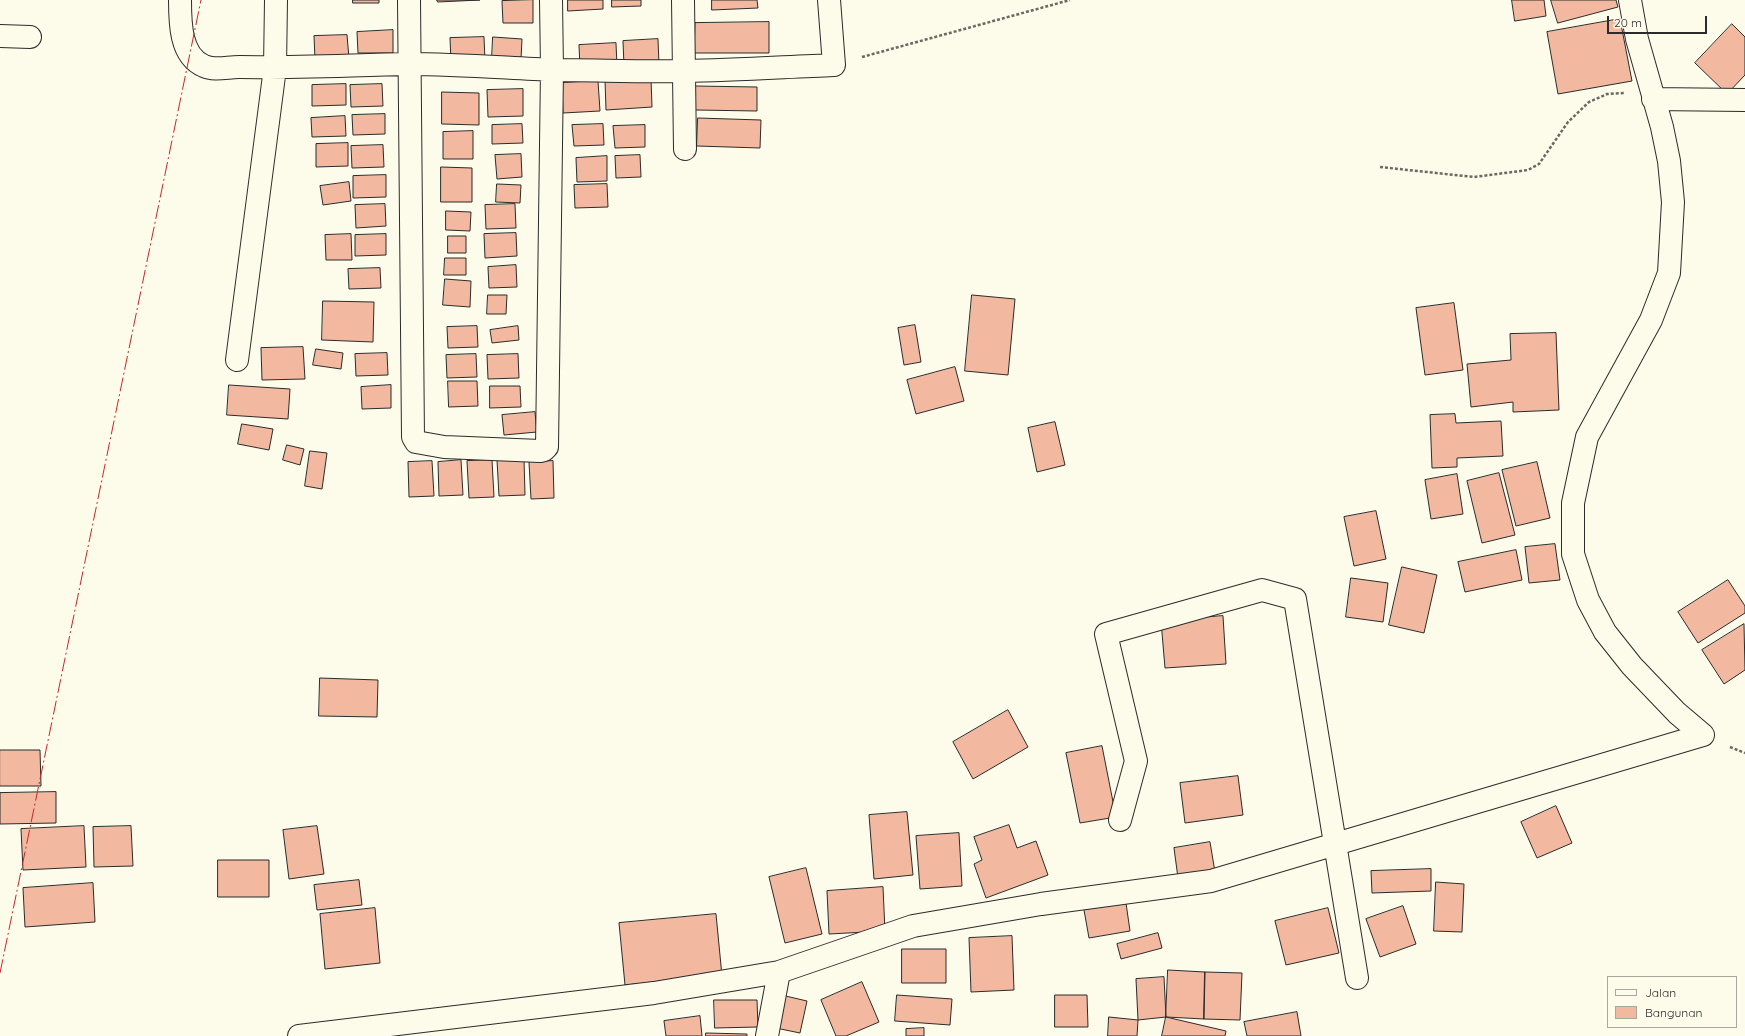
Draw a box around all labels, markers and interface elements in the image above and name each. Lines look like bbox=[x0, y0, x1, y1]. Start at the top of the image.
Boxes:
scale bar bbox=[1609, 8, 1709, 34]
text: 20 m bbox=[1614, 15, 1642, 30]
legend bbox=[1607, 976, 1737, 1028]
text: Jalan bbox=[1645, 985, 1676, 1000]
text: Bangunan bbox=[1645, 1005, 1702, 1020]

